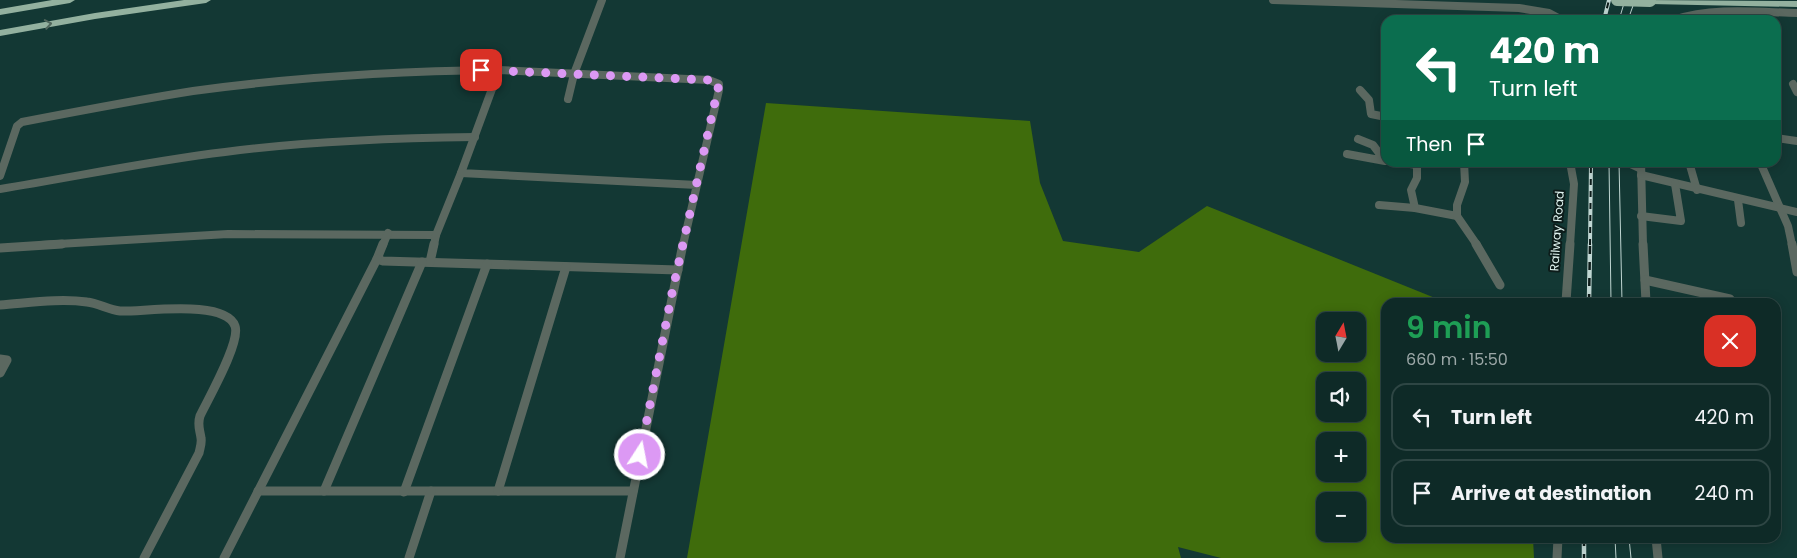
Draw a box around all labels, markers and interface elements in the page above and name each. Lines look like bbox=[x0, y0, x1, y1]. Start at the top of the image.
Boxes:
one-way arrow bbox=[44, 19, 52, 29]
text: 420 m bbox=[1489, 26, 1600, 75]
icon: left bbox=[1406, 35, 1471, 100]
pin bbox=[460, 49, 502, 91]
icon: arrive bbox=[467, 56, 495, 84]
text: Turn left bbox=[1489, 73, 1577, 104]
icon: arrive bbox=[1462, 130, 1490, 158]
text: Then bbox=[1406, 131, 1452, 158]
street label: Railway Road bbox=[1545, 190, 1568, 272]
text: 9 min bbox=[1406, 306, 1492, 349]
north arrow bbox=[1316, 312, 1366, 362]
map controls bbox=[1316, 312, 1366, 542]
button: close bbox=[1704, 315, 1756, 367]
text: 660 m · 15:50 bbox=[1406, 348, 1508, 371]
button: sound bbox=[1316, 372, 1366, 422]
icon: left bbox=[1408, 403, 1436, 431]
text: Turn left bbox=[1451, 404, 1532, 431]
text: 420 m bbox=[1695, 404, 1754, 431]
position arrow bbox=[613, 428, 665, 480]
button: + bbox=[1316, 432, 1366, 482]
icon: arrive bbox=[1408, 479, 1436, 507]
text: Arrive at destination bbox=[1451, 480, 1652, 507]
text: 240 m bbox=[1695, 480, 1754, 507]
button: − bbox=[1316, 492, 1366, 542]

